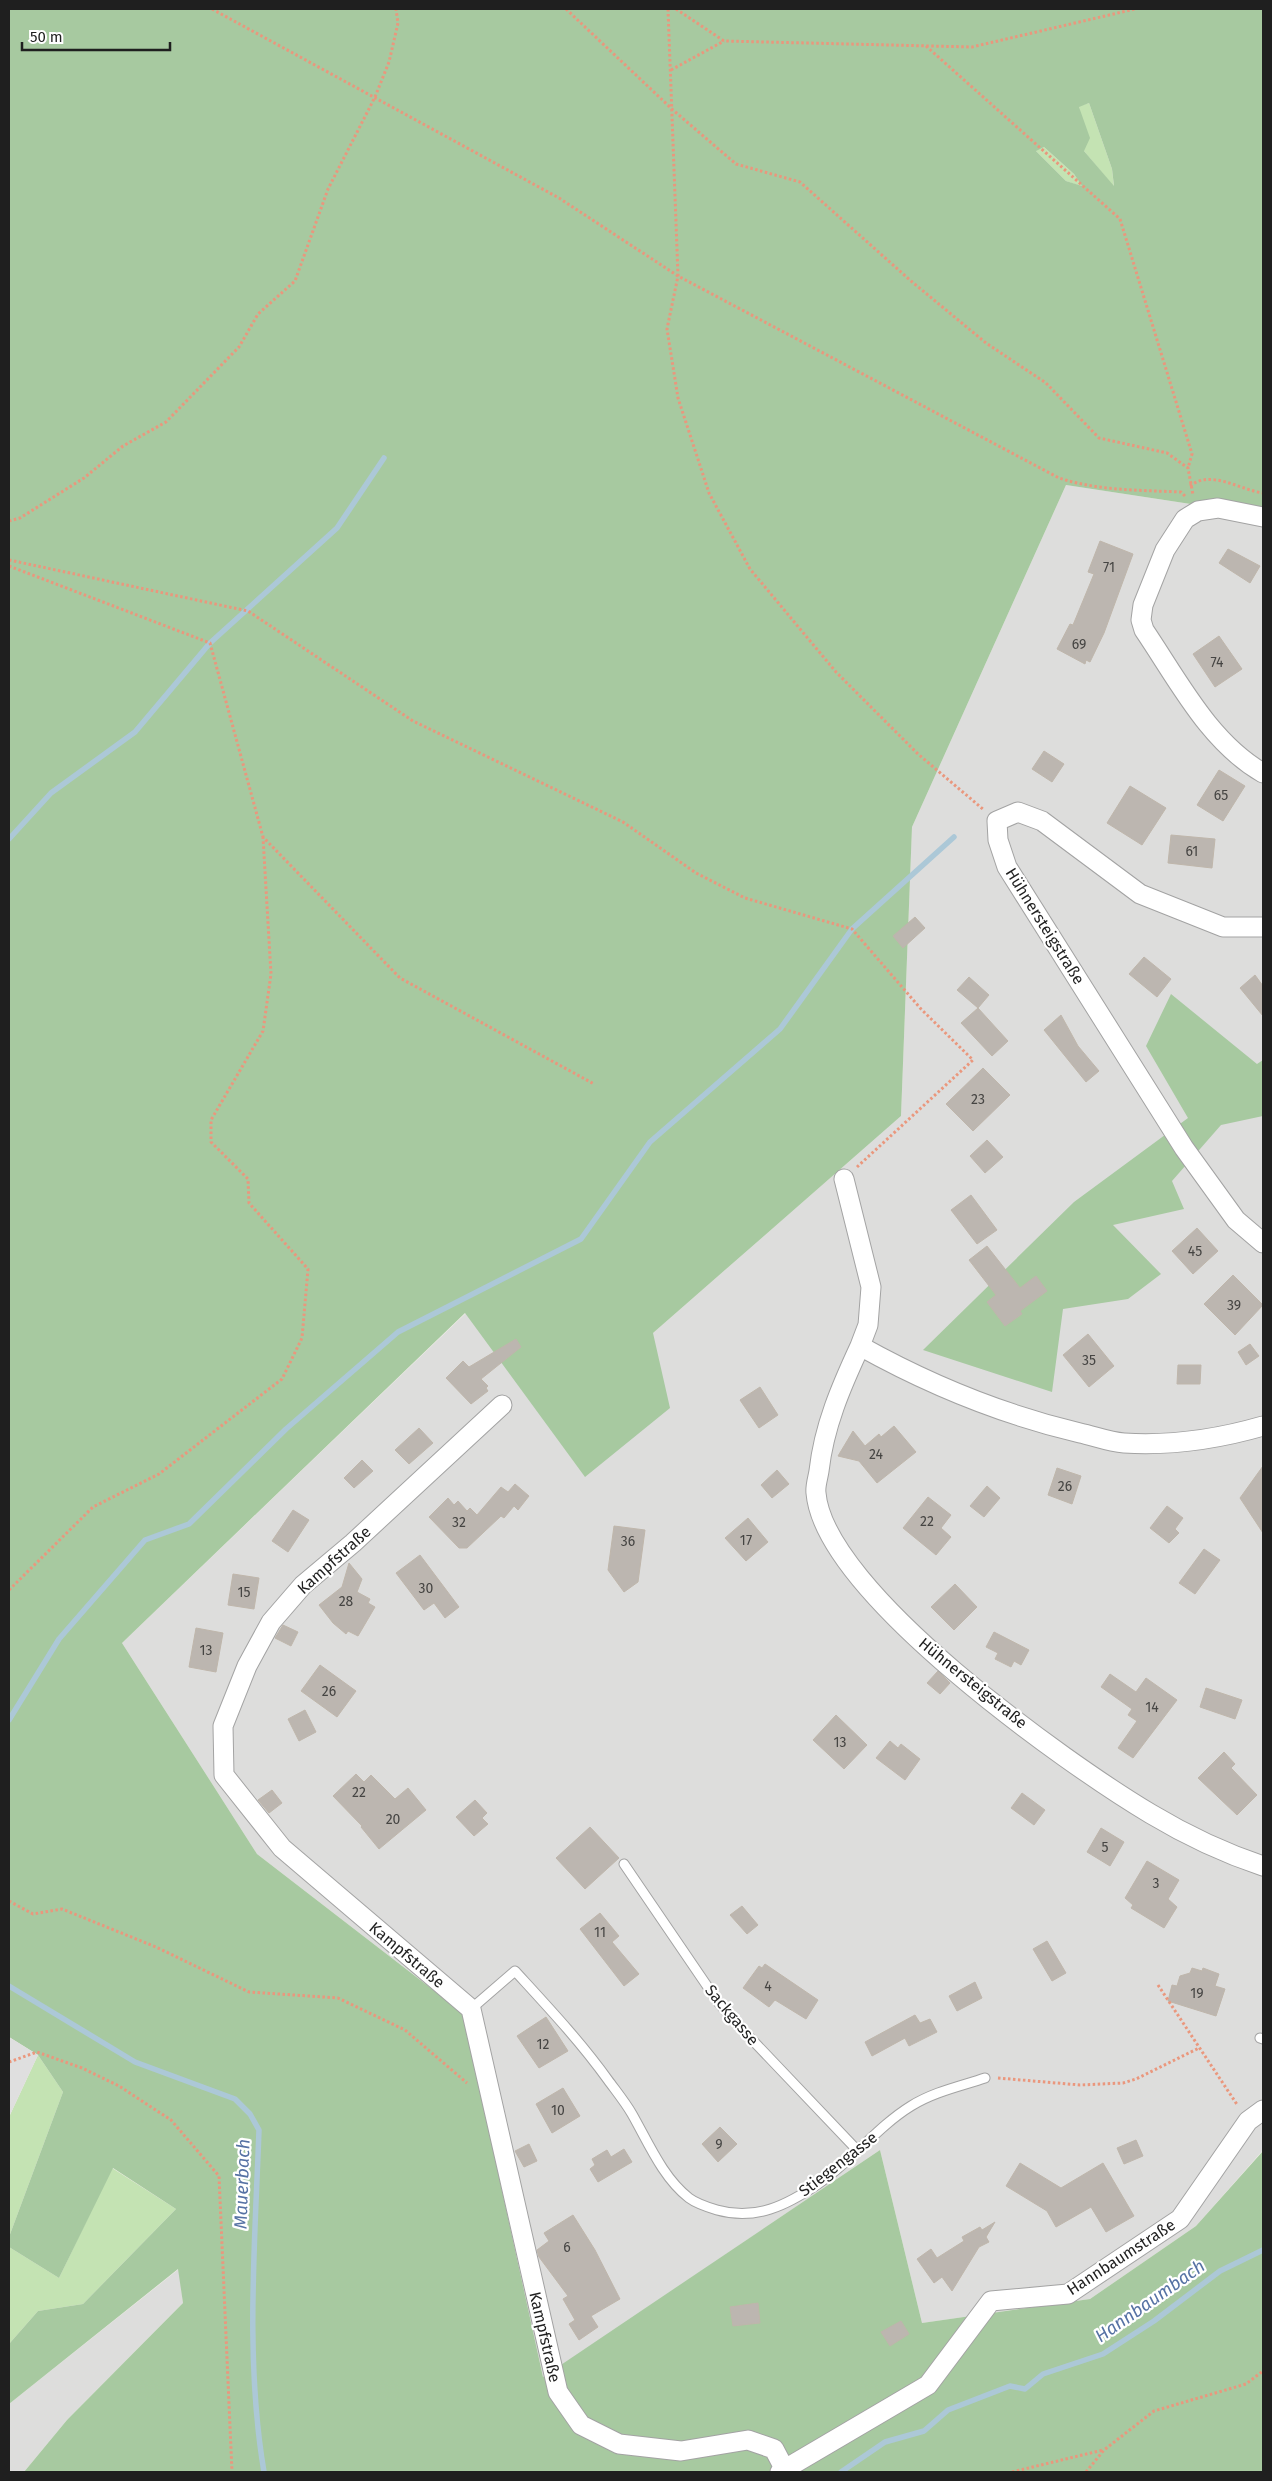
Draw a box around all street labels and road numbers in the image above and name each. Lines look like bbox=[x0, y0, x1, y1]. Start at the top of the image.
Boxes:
street label: Hühnersteigstraße bbox=[1001, 864, 1089, 988]
street label: Kampfstraße bbox=[293, 1522, 375, 1598]
street label: Hühnersteigstraße bbox=[915, 1634, 1031, 1732]
street label: Kampfstraße bbox=[366, 1918, 448, 1992]
street label: Sackgasse bbox=[701, 1981, 763, 2049]
street label: Stiegengasse bbox=[795, 2128, 881, 2200]
street label: Hannbaumstraße bbox=[1063, 2215, 1179, 2299]
street label: Kampfstraße bbox=[525, 2290, 565, 2384]

